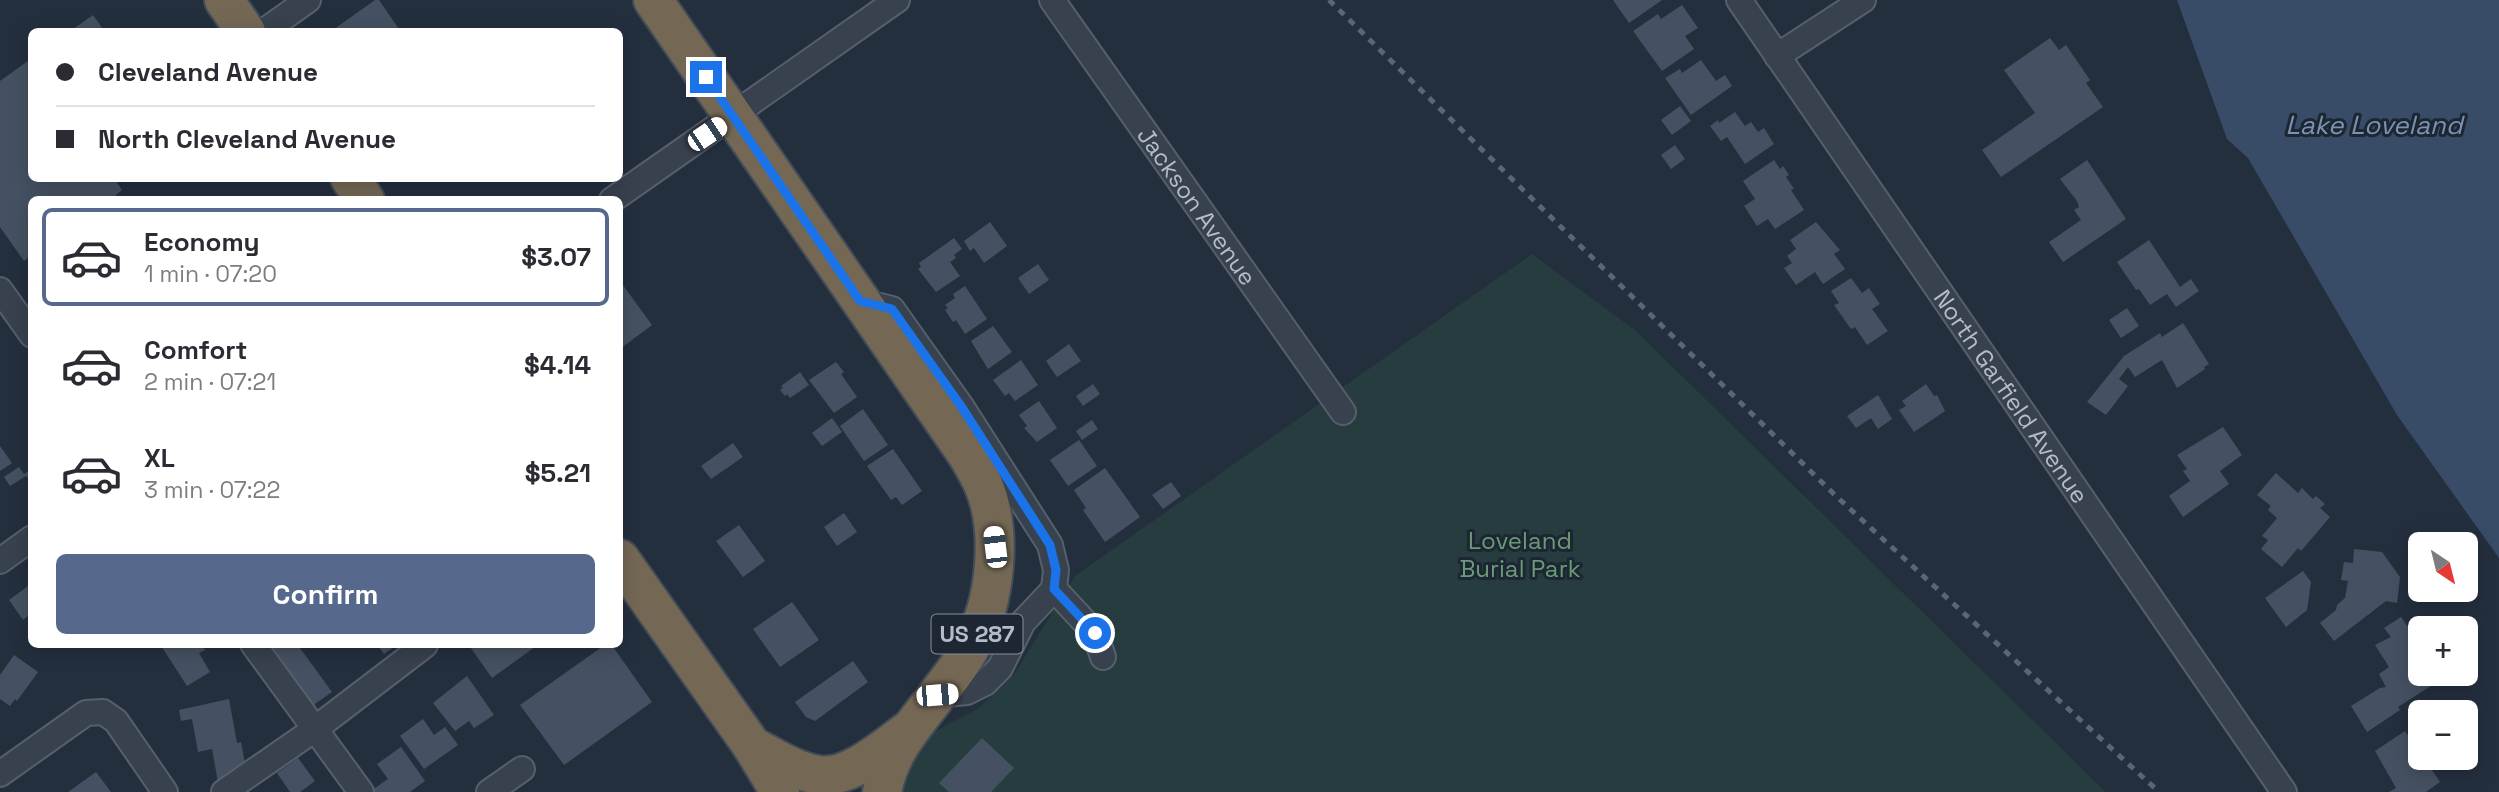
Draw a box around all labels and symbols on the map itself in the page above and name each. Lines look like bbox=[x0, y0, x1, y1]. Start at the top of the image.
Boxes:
route end bbox=[690, 61, 722, 93]
water label: Lake Loveland bbox=[2285, 108, 2466, 142]
car bbox=[684, 114, 731, 154]
street label: Jackson Avenue bbox=[1131, 121, 1264, 291]
street label: North Garfield Avenue bbox=[1927, 283, 2096, 509]
car bbox=[983, 525, 1008, 569]
park label: Loveland Burial Park bbox=[1459, 525, 1581, 584]
north arrow bbox=[2408, 532, 2478, 602]
road number: US 287 bbox=[932, 614, 1023, 654]
route start bbox=[1079, 617, 1111, 649]
car bbox=[916, 683, 959, 707]

